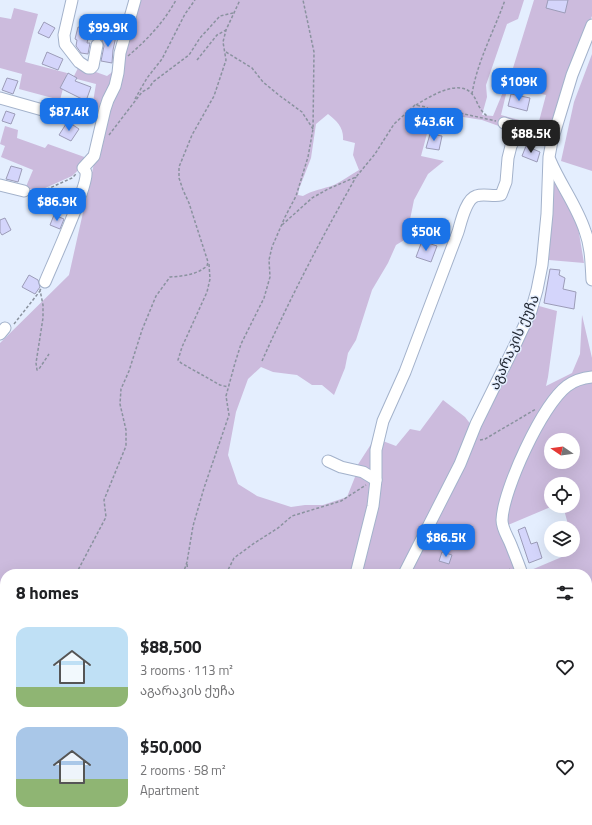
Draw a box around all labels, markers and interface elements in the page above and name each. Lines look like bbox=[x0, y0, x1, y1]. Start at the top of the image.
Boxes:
pin: $99.9K bbox=[75, 14, 141, 48]
text: $99.9K bbox=[88, 17, 128, 37]
pin: $109K bbox=[491, 68, 547, 102]
text: $109K bbox=[501, 71, 537, 91]
pin: $87.4K bbox=[36, 98, 102, 132]
text: $87.4K bbox=[49, 101, 89, 121]
pin: $43.6K bbox=[401, 108, 467, 142]
text: $43.6K bbox=[414, 111, 454, 131]
pin: $88.5K bbox=[498, 120, 564, 154]
text: $88.5K bbox=[511, 123, 551, 143]
pin: $86.9K bbox=[24, 188, 90, 222]
text: $86.9K bbox=[37, 191, 77, 211]
pin: $50K bbox=[402, 218, 450, 252]
text: $50K bbox=[411, 221, 441, 241]
street label: აგარაკის ქუჩა bbox=[483, 291, 544, 393]
north arrow bbox=[544, 433, 580, 469]
map controls bbox=[544, 433, 580, 557]
button: locate bbox=[544, 477, 580, 513]
button: layers bbox=[544, 521, 580, 557]
pin: $86.5K bbox=[413, 524, 479, 558]
text: $86.5K bbox=[426, 527, 466, 547]
text: 8 homes bbox=[16, 580, 79, 606]
icon: filters bbox=[554, 582, 576, 604]
text: $88,500 bbox=[140, 634, 202, 660]
icon: home bbox=[48, 643, 96, 691]
icon: heart bbox=[554, 656, 576, 678]
text: 3 rooms · 113 m² bbox=[140, 660, 233, 680]
text: აგარაკის ქუჩა bbox=[140, 680, 235, 700]
text: $50,000 bbox=[140, 734, 202, 760]
icon: home bbox=[48, 743, 96, 791]
icon: heart bbox=[554, 756, 576, 778]
text: 2 rooms · 58 m² bbox=[140, 760, 226, 780]
text: Apartment bbox=[140, 780, 199, 800]

